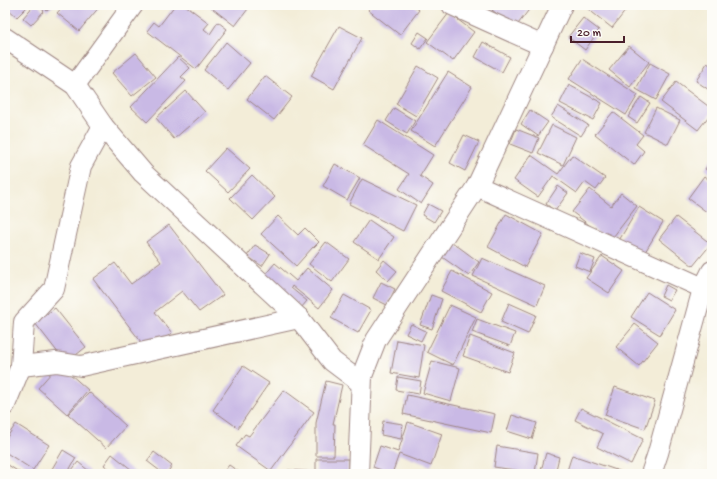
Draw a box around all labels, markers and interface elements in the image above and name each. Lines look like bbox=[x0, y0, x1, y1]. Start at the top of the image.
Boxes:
scale bar bbox=[571, 18, 624, 44]
text: 20 m bbox=[577, 27, 602, 41]

